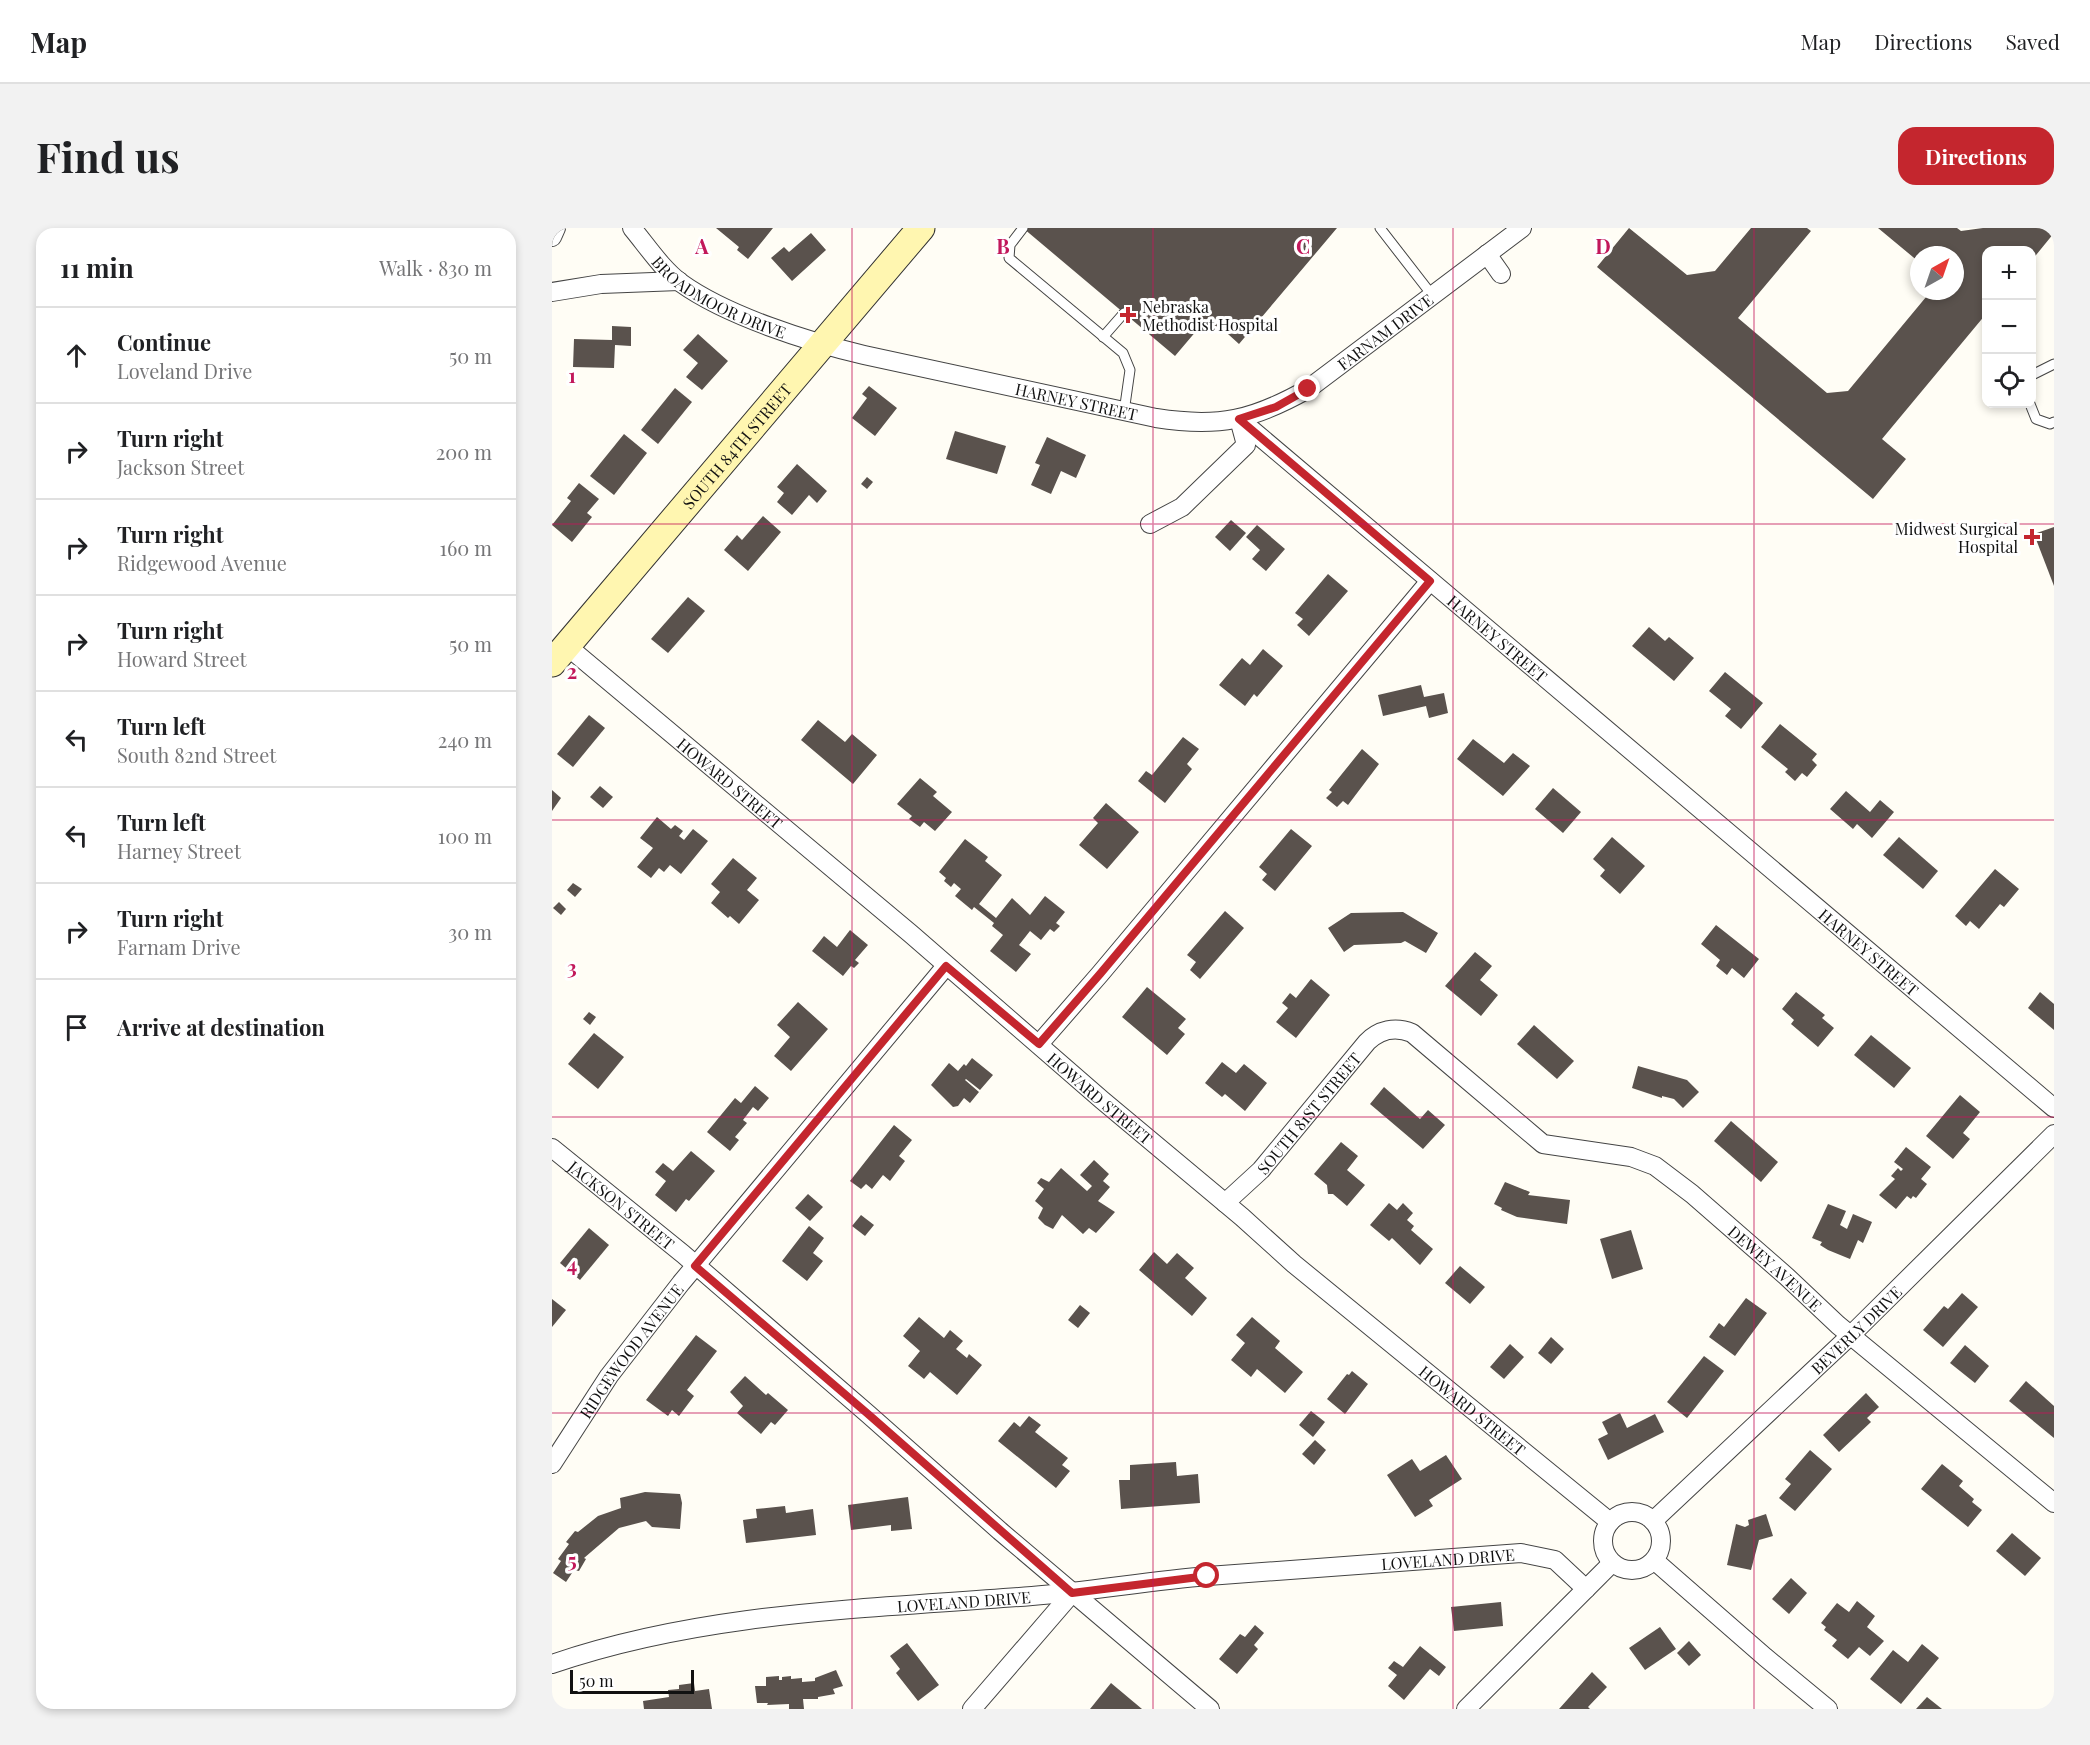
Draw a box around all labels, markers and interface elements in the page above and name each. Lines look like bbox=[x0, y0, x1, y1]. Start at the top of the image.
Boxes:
text: Map bbox=[30, 23, 87, 60]
text: Map bbox=[1800, 27, 1841, 55]
text: Directions bbox=[1874, 27, 1972, 55]
text: Saved bbox=[2005, 27, 2060, 55]
button: Directions bbox=[1898, 127, 2054, 185]
text: Find us bbox=[36, 128, 180, 184]
text: B bbox=[996, 232, 1010, 259]
text: C bbox=[1296, 232, 1310, 259]
text: D bbox=[1595, 232, 1611, 259]
north arrow bbox=[1910, 246, 1964, 300]
map controls bbox=[1982, 246, 2036, 408]
button: + bbox=[1982, 246, 2036, 300]
street label: BROADMOOR DRIVE bbox=[652, 247, 794, 339]
text: 11 min bbox=[60, 250, 134, 285]
text: Walk · 830 m bbox=[379, 254, 492, 281]
street label: FARNAM DRIVE bbox=[1333, 288, 1437, 374]
place label: Nebraska Methodist Hospital bbox=[1142, 296, 1278, 335]
button: − bbox=[1982, 300, 2036, 354]
marker: Nebraska Methodist Hospital bbox=[1119, 306, 1137, 324]
text: Continue bbox=[117, 327, 211, 357]
icon: ahead bbox=[60, 339, 93, 372]
text: 50 m bbox=[449, 342, 492, 369]
button: locate bbox=[1982, 354, 2036, 408]
text: Loveland Drive bbox=[117, 357, 252, 384]
text: 1 bbox=[568, 361, 576, 388]
route end bbox=[1294, 375, 1320, 401]
street label: HARNEY STREET bbox=[1013, 377, 1140, 424]
street label: SOUTH 84TH STREET bbox=[677, 379, 796, 513]
text: Turn right bbox=[117, 423, 223, 453]
icon: right bbox=[60, 435, 93, 468]
text: 200 m bbox=[436, 438, 492, 465]
text: Jackson Street bbox=[117, 453, 244, 480]
place label: Midwest Surgical Hospital bbox=[1895, 518, 2018, 557]
text: Turn right bbox=[117, 519, 223, 549]
marker: Midwest Surgical Hospital bbox=[2023, 528, 2041, 546]
icon: right bbox=[60, 531, 93, 564]
text: 160 m bbox=[440, 534, 492, 561]
text: Ridgewood Avenue bbox=[117, 549, 287, 576]
street label: HARNEY STREET bbox=[1444, 590, 1552, 686]
text: Turn right bbox=[117, 615, 223, 645]
icon: right bbox=[60, 627, 93, 660]
text: 50 m bbox=[449, 630, 492, 657]
text: Howard Street bbox=[117, 645, 247, 672]
text: 2 bbox=[567, 657, 577, 684]
text: Turn left bbox=[117, 711, 206, 741]
icon: left bbox=[60, 723, 93, 756]
text: 240 m bbox=[438, 726, 492, 753]
street label: HOWARD STREET bbox=[673, 733, 787, 833]
text: South 82nd Street bbox=[117, 741, 276, 768]
text: Turn left bbox=[117, 807, 206, 837]
icon: left bbox=[60, 819, 93, 852]
text: 100 m bbox=[438, 822, 492, 849]
text: Harney Street bbox=[117, 837, 241, 864]
text: Turn right bbox=[117, 903, 223, 933]
street label: HARNEY STREET bbox=[1815, 903, 1923, 1000]
icon: right bbox=[60, 915, 93, 948]
text: 30 m bbox=[448, 918, 492, 945]
text: Farnam Drive bbox=[117, 933, 241, 960]
text: 3 bbox=[567, 953, 577, 980]
icon: arrive bbox=[60, 1011, 93, 1044]
text: Arrive at destination bbox=[117, 1012, 325, 1042]
street label: HOWARD STREET bbox=[1044, 1047, 1157, 1148]
street label: SOUTH 81ST STREET bbox=[1252, 1048, 1365, 1178]
street label: JACKSON STREET bbox=[564, 1155, 679, 1254]
street label: DEWEY AVENUE bbox=[1724, 1220, 1827, 1315]
text: 4 bbox=[567, 1250, 577, 1277]
street label: RIDGEWOOD AVENUE bbox=[574, 1279, 687, 1422]
street label: BEVERLY DRIVE bbox=[1806, 1281, 1906, 1378]
street label: HOWARD STREET bbox=[1415, 1360, 1530, 1460]
street label: LOVELAND DRIVE bbox=[1380, 1543, 1516, 1574]
text: 5 bbox=[567, 1546, 577, 1573]
route start bbox=[1193, 1562, 1219, 1588]
street label: LOVELAND DRIVE bbox=[896, 1586, 1032, 1616]
scale bar bbox=[570, 1667, 694, 1694]
text: 50 m bbox=[579, 1670, 613, 1691]

